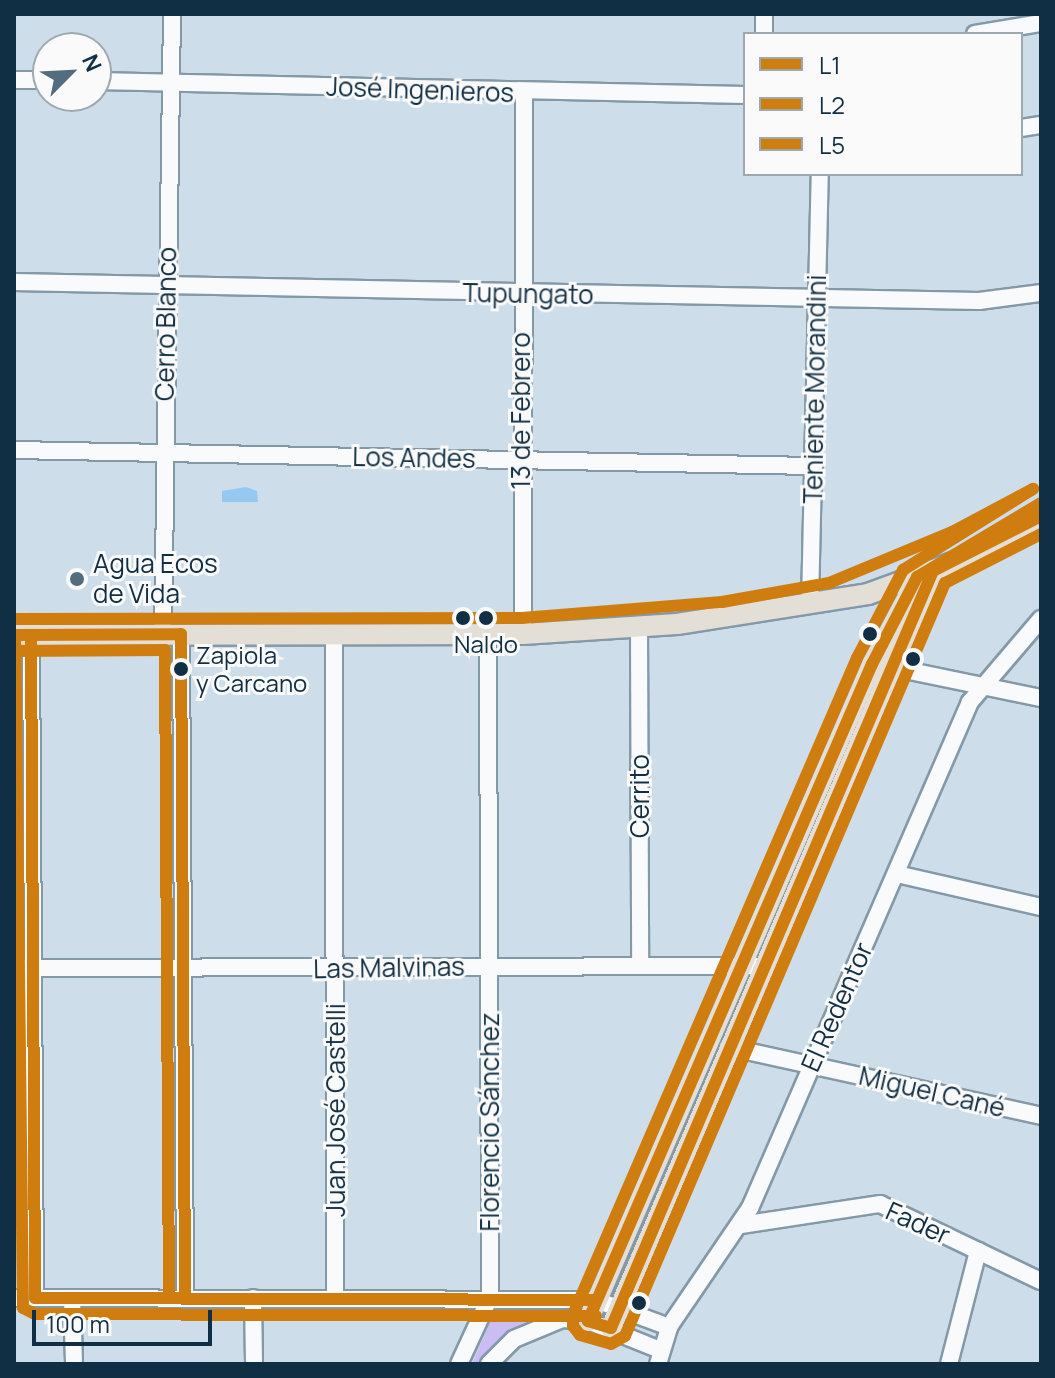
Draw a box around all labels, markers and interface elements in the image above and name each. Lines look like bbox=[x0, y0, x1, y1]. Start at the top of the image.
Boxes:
north arrow bbox=[32, 32, 112, 112]
legend bbox=[743, 32, 1023, 176]
text: L1 bbox=[819, 48, 841, 81]
text: N bbox=[75, 50, 109, 76]
street label: José Ingenieros bbox=[326, 71, 514, 109]
text: L2 bbox=[819, 88, 845, 121]
text: L5 bbox=[819, 128, 845, 161]
street label: Cerro Blanco bbox=[149, 247, 183, 401]
street label: Teniente Morandini bbox=[797, 274, 833, 504]
street label: Tupungato bbox=[462, 277, 594, 311]
street label: 13 de Febrero bbox=[505, 332, 537, 490]
street label: Los Andes bbox=[352, 441, 476, 475]
place label: Agua Ecos de Vida bbox=[93, 548, 218, 610]
marker: Agua Ecos de Vida bbox=[68, 570, 86, 588]
unlabelled marker bbox=[455, 610, 471, 626]
marker: Naldo bbox=[478, 610, 494, 626]
unlabelled marker bbox=[862, 626, 878, 642]
place label: Naldo bbox=[454, 630, 518, 658]
place label: Zapiola y Carcano bbox=[196, 641, 307, 697]
unlabelled marker bbox=[905, 651, 921, 667]
marker: Zapiola y Carcano bbox=[173, 661, 189, 677]
street label: Cerrito bbox=[624, 754, 656, 838]
street label: El Redentor bbox=[795, 938, 879, 1076]
street label: Las Malvinas bbox=[313, 951, 465, 985]
street label: Juan José Castelli bbox=[320, 1003, 352, 1217]
street label: Florencio Sánchez bbox=[474, 1012, 506, 1232]
street label: Miguel Cané bbox=[856, 1060, 1008, 1124]
street label: Fader bbox=[881, 1195, 955, 1251]
scale bar bbox=[36, 1294, 216, 1344]
unlabelled marker bbox=[631, 1295, 647, 1311]
text: 100 m bbox=[46, 1307, 110, 1340]

